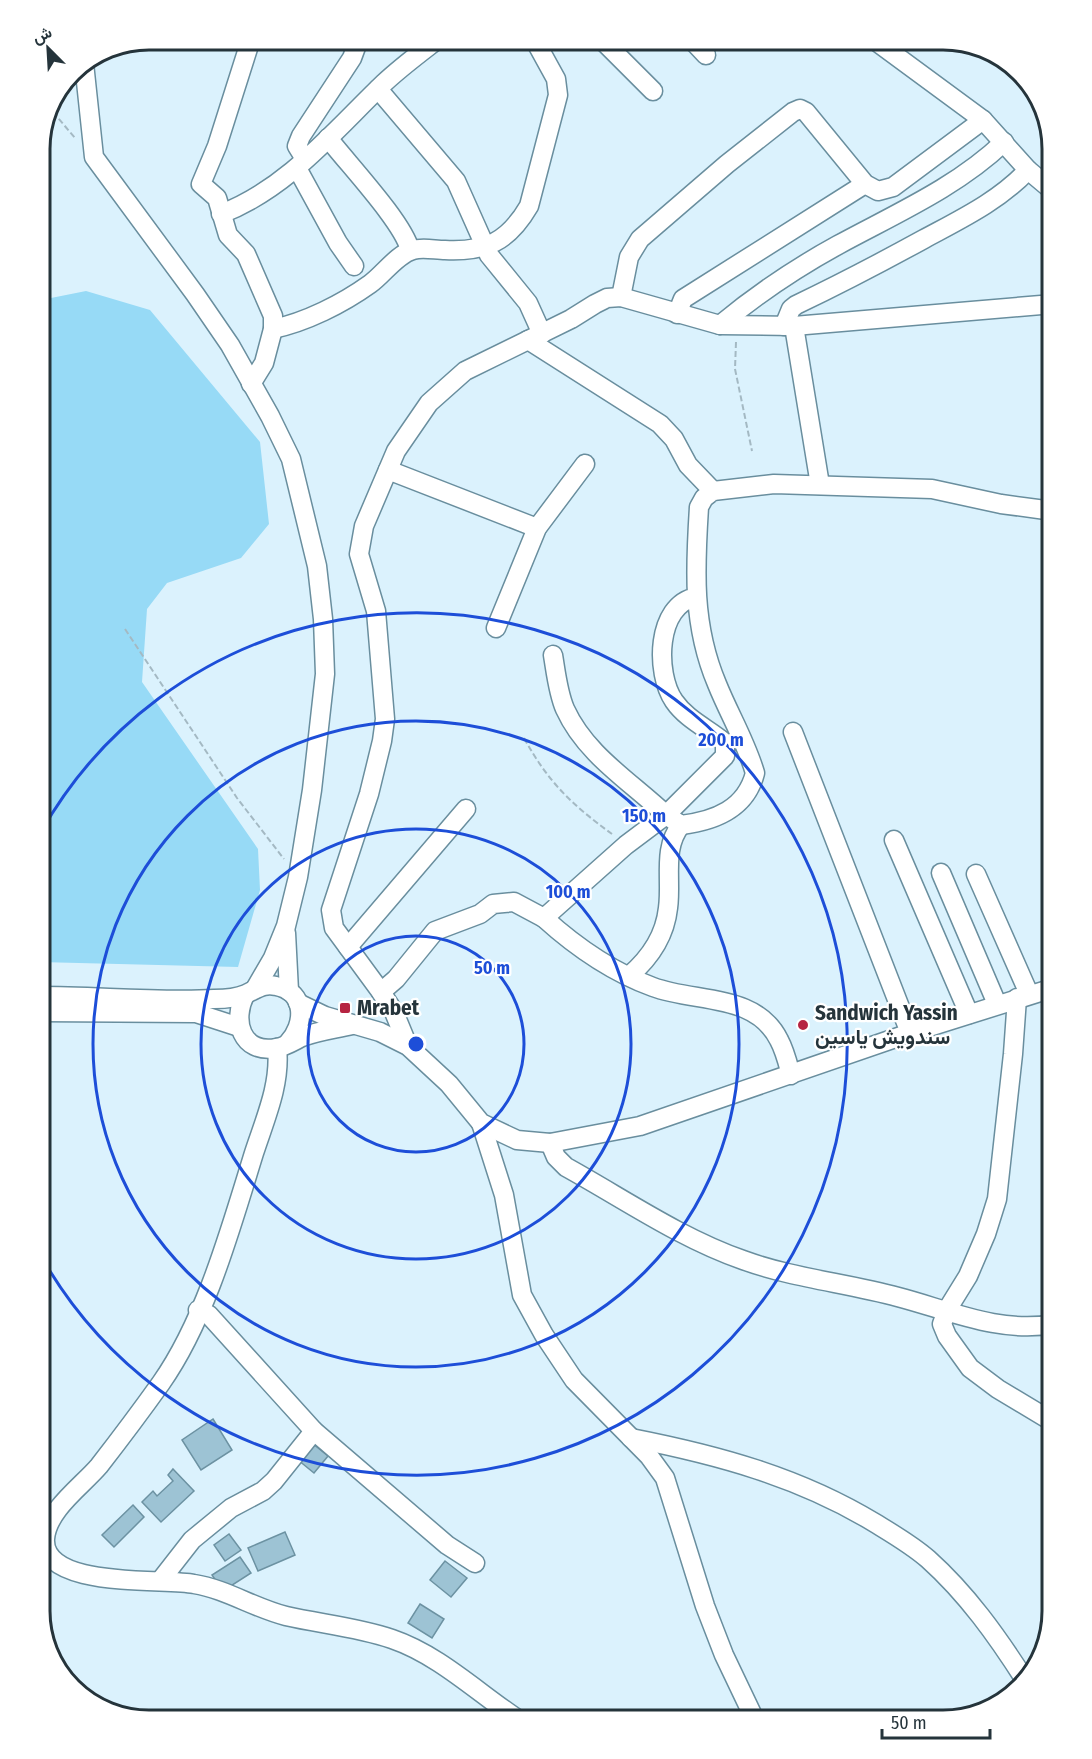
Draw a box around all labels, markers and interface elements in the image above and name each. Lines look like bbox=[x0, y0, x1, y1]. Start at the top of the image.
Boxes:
north arrow bbox=[18, 18, 78, 78]
text: ش bbox=[29, 22, 55, 47]
text: 200 m bbox=[697, 729, 744, 751]
text: 150 m bbox=[622, 805, 666, 827]
text: 100 m bbox=[546, 881, 590, 903]
text: 50 m bbox=[474, 957, 510, 979]
place label: Mrabet bbox=[357, 995, 420, 1021]
place label: Sandwich Yassin سندويش ياسين bbox=[815, 1000, 958, 1050]
marker: Mrabet bbox=[338, 1001, 352, 1015]
marker: Sandwich Yassin سندويش ياسين bbox=[796, 1018, 810, 1032]
centre of rings bbox=[406, 1034, 426, 1054]
scale bar bbox=[882, 1702, 990, 1740]
text: 50 m bbox=[891, 1712, 927, 1734]

